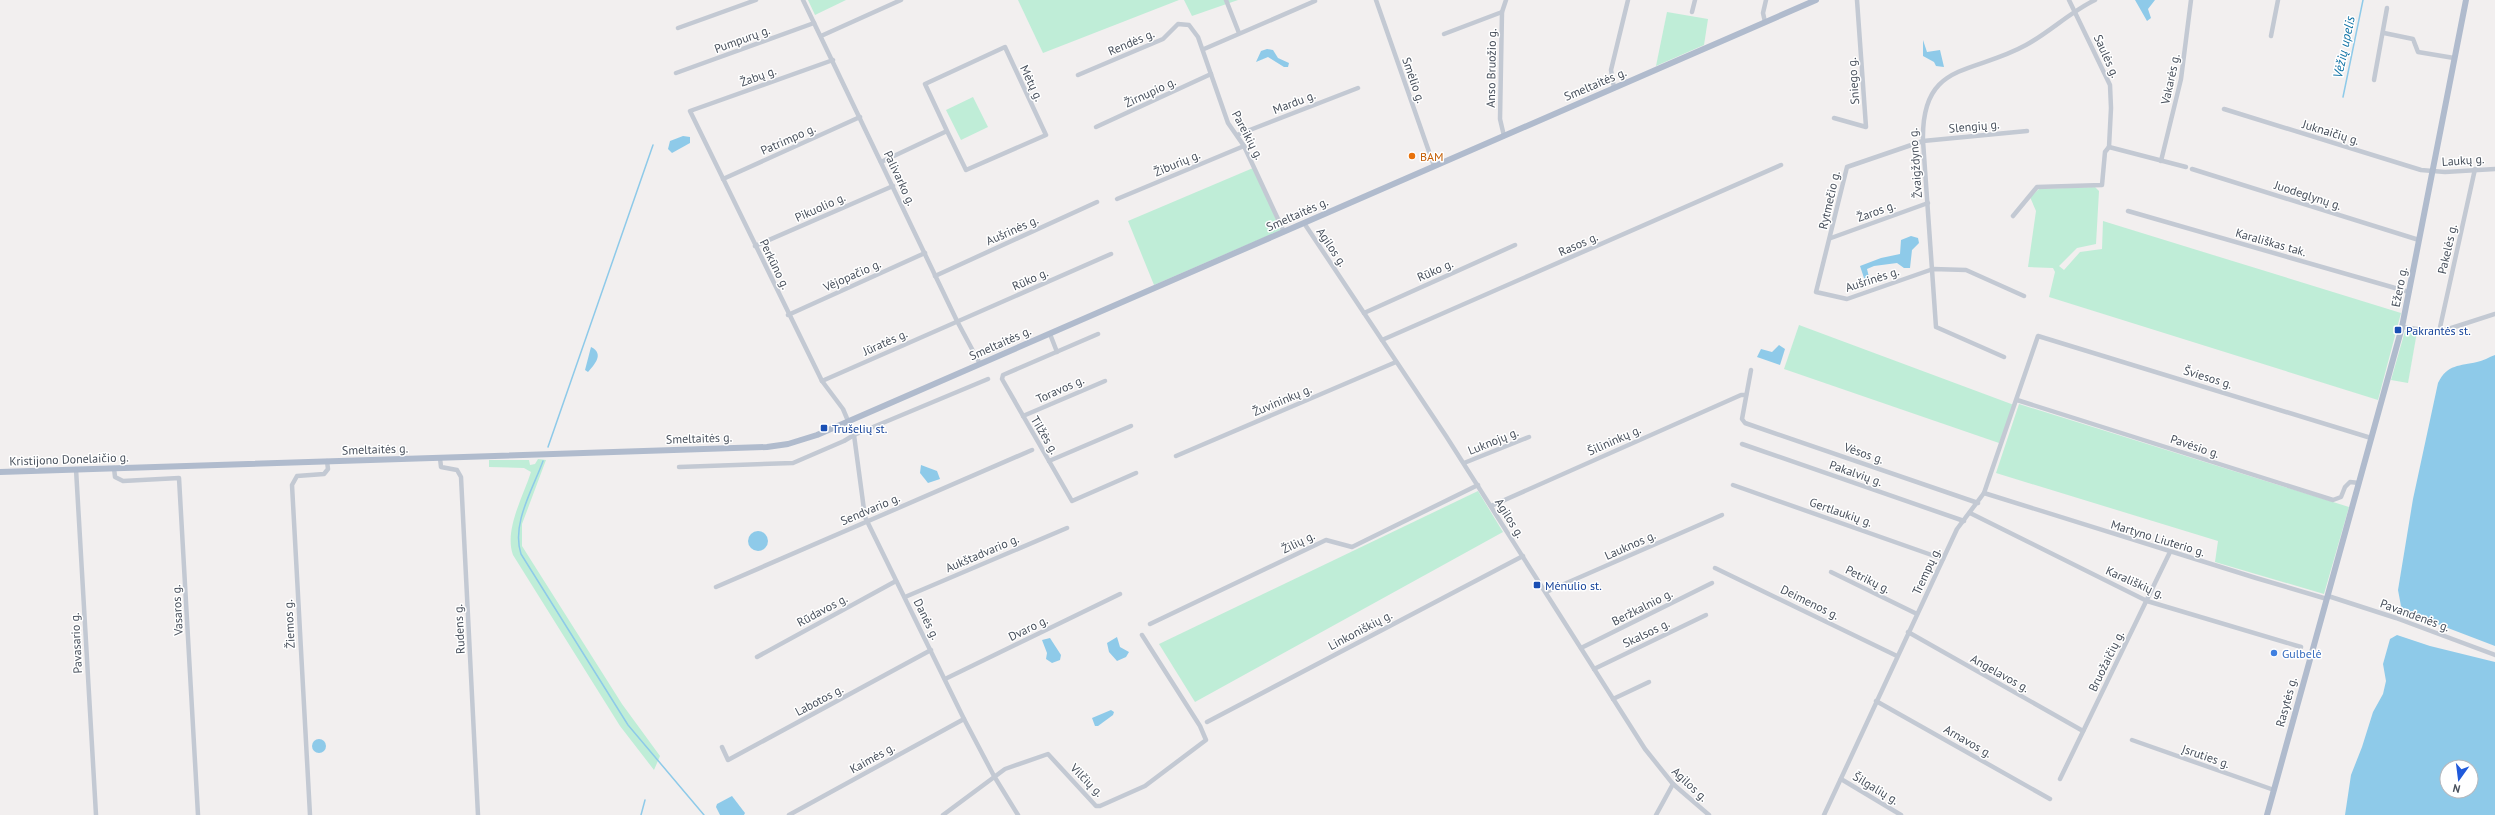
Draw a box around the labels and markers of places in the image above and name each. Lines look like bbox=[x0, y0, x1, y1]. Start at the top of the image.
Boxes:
place label: BAM bbox=[1420, 149, 1444, 164]
marker: BAM bbox=[1407, 151, 1417, 161]
place label: Pakrantės st. bbox=[2406, 323, 2471, 338]
marker: Pakrantės st. bbox=[2393, 325, 2403, 335]
place label: Trušelių st. bbox=[832, 421, 887, 436]
marker: Trušelių st. bbox=[819, 423, 829, 433]
place label: Mėnulio st. bbox=[1545, 578, 1602, 593]
marker: Mėnulio st. bbox=[1532, 580, 1542, 590]
place label: Gulbelė bbox=[2282, 646, 2322, 661]
marker: Gulbelė bbox=[2269, 648, 2279, 658]

